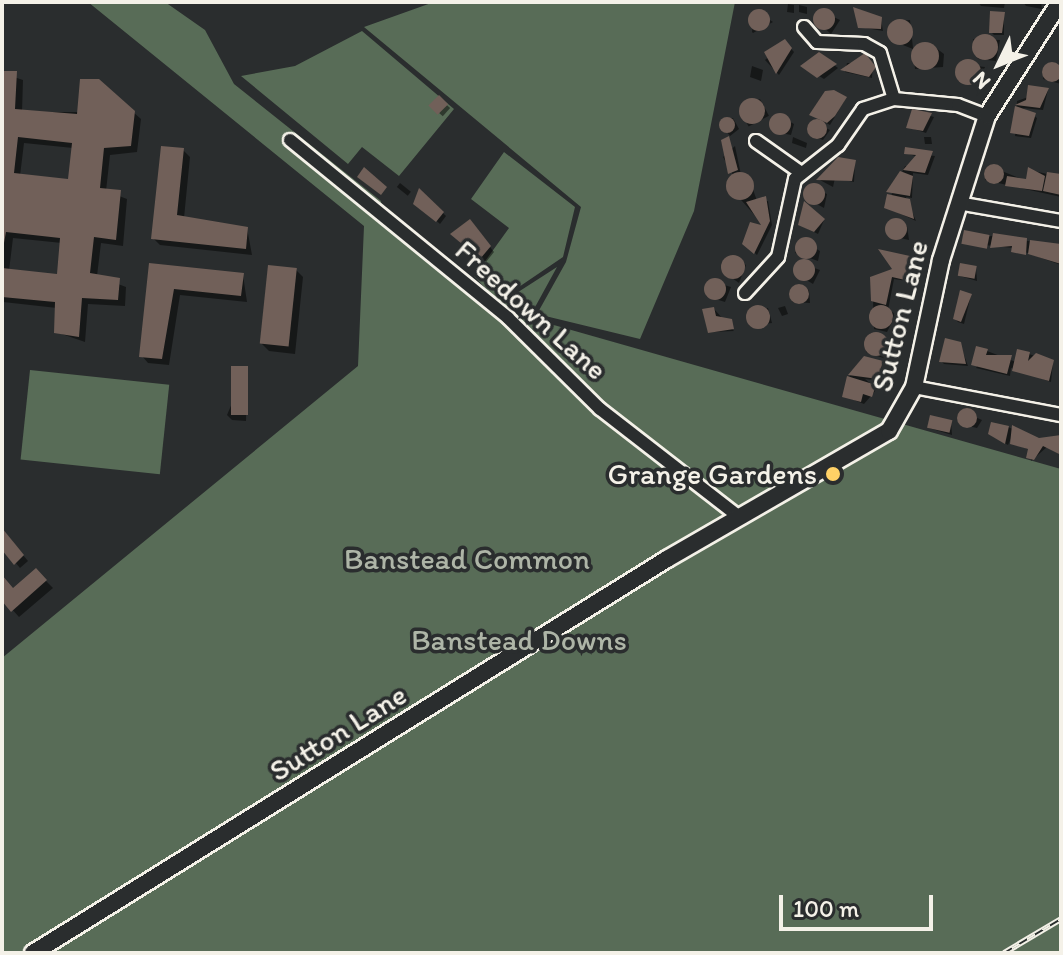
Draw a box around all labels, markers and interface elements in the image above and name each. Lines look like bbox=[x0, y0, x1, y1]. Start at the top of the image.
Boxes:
north arrow bbox=[959, 24, 1039, 104]
text: N bbox=[966, 66, 996, 95]
street label: Freedown Lane bbox=[447, 232, 615, 388]
street label: Sutton Lane bbox=[864, 236, 936, 396]
place label: Grange Gardens bbox=[607, 456, 817, 492]
marker: Grange Gardens bbox=[824, 465, 842, 483]
park label: Banstead Common bbox=[344, 541, 590, 577]
park label: Banstead Downs bbox=[412, 622, 626, 658]
street label: Sutton Lane bbox=[262, 676, 414, 790]
scale bar bbox=[783, 879, 937, 929]
text: 100 m bbox=[793, 894, 859, 923]

